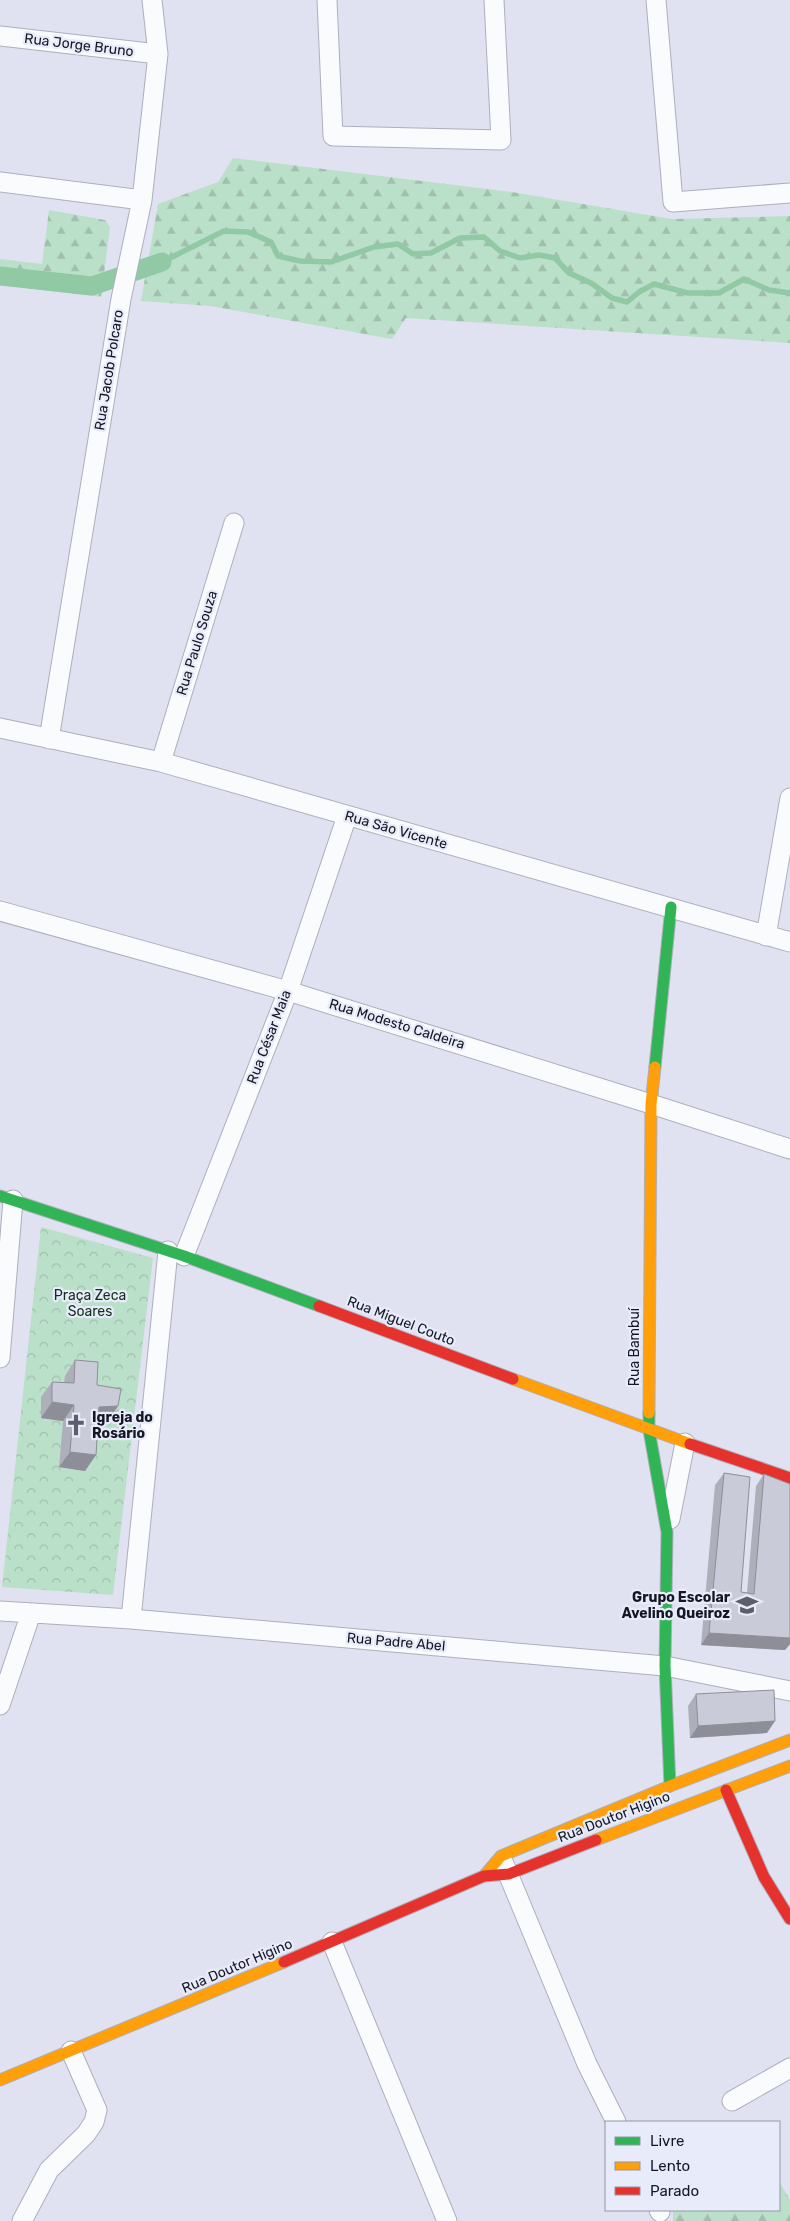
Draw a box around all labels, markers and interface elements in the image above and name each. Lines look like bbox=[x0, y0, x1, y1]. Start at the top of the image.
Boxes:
street label: Rua Jorge Bruno bbox=[23, 30, 135, 60]
street label: Rua Jacob Polcaro bbox=[91, 308, 127, 432]
street label: Rua Paulo Souza bbox=[173, 589, 221, 697]
street label: Rua São Vicente bbox=[343, 807, 449, 853]
street label: Rua César Maia bbox=[243, 988, 295, 1086]
street label: Rua Modesto Caldeira bbox=[327, 995, 467, 1053]
park label: Praça Zeca Soares bbox=[54, 1287, 126, 1320]
street label: Rua Miguel Couto bbox=[345, 1293, 457, 1349]
street label: Rua Bambuí bbox=[626, 1307, 643, 1386]
place label: Igreja do Rosário bbox=[92, 1409, 153, 1442]
church icon: Igreja do Rosário bbox=[63, 1412, 89, 1438]
place label: Grupo Escolar Avelino Queiroz bbox=[622, 1589, 731, 1622]
school or university icon: Grupo Escolar Avelino Queiroz bbox=[734, 1592, 760, 1618]
street label: Rua Padre Abel bbox=[346, 1629, 446, 1655]
street label: Rua Doutor Higino bbox=[556, 1788, 672, 1846]
street label: Rua Doutor Higino bbox=[179, 1935, 295, 1997]
legend bbox=[605, 2121, 780, 2211]
text: Livre bbox=[650, 2132, 684, 2150]
text: Lento bbox=[650, 2157, 690, 2175]
text: Parado bbox=[650, 2182, 699, 2200]

